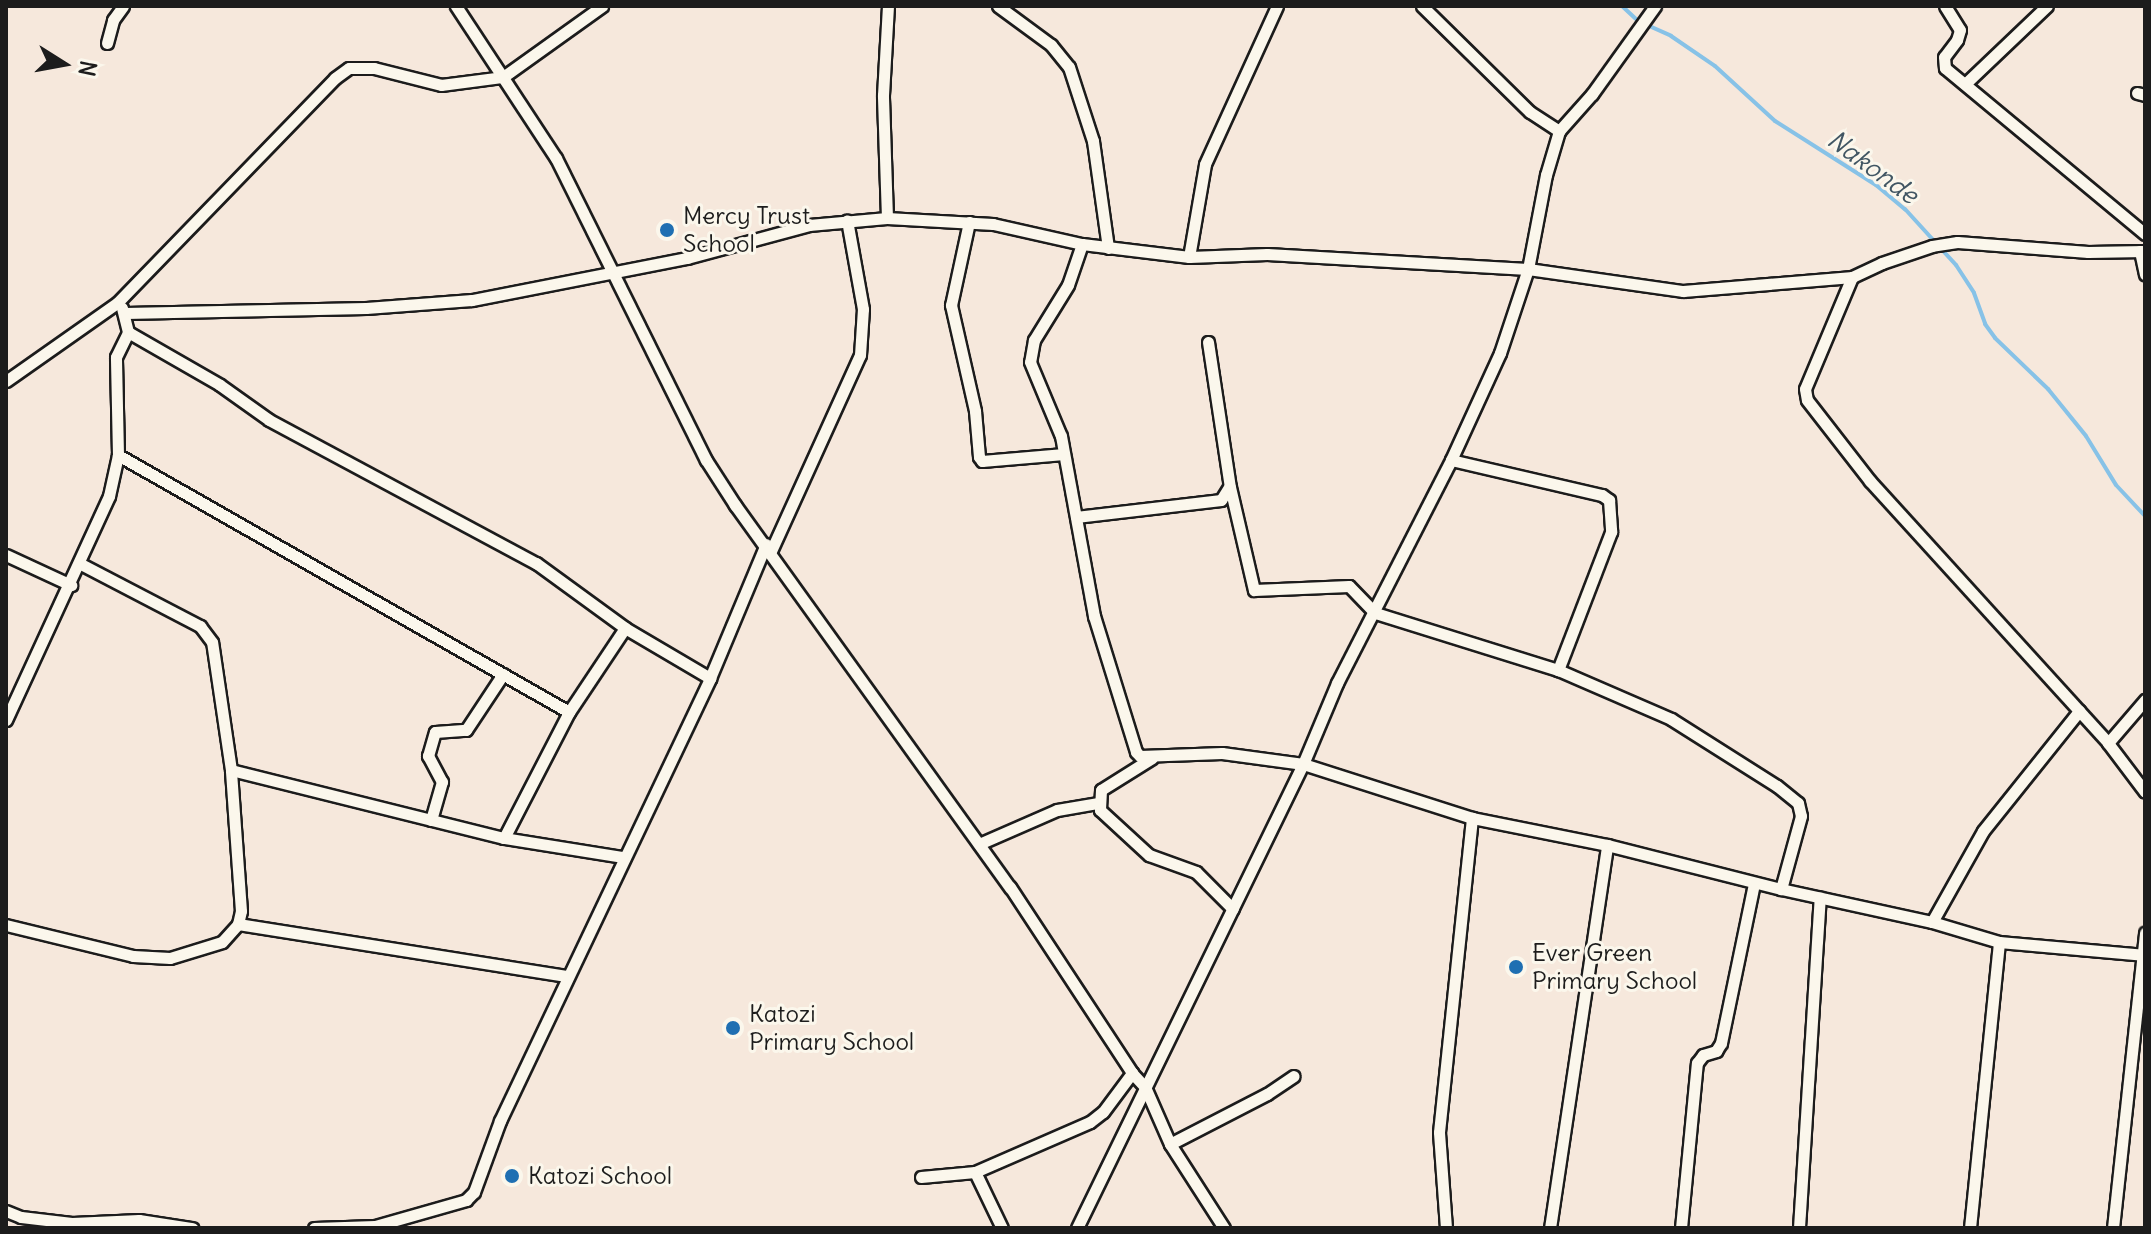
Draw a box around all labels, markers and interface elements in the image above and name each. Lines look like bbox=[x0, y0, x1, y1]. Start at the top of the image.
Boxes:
north arrow bbox=[24, 24, 104, 104]
text: N bbox=[72, 58, 103, 79]
water label: Nakonde bbox=[1822, 124, 1924, 210]
place label: Mercy Trust School bbox=[683, 202, 810, 258]
marker: Mercy Trust School bbox=[658, 221, 676, 239]
place label: Ever Green Primary School bbox=[1532, 939, 1697, 995]
marker: Ever Green Primary School bbox=[1507, 958, 1525, 976]
place label: Katozi Primary School bbox=[749, 1000, 914, 1056]
marker: Katozi Primary School bbox=[724, 1019, 742, 1037]
place label: Katozi School bbox=[528, 1162, 672, 1190]
marker: Katozi School bbox=[503, 1167, 521, 1185]

